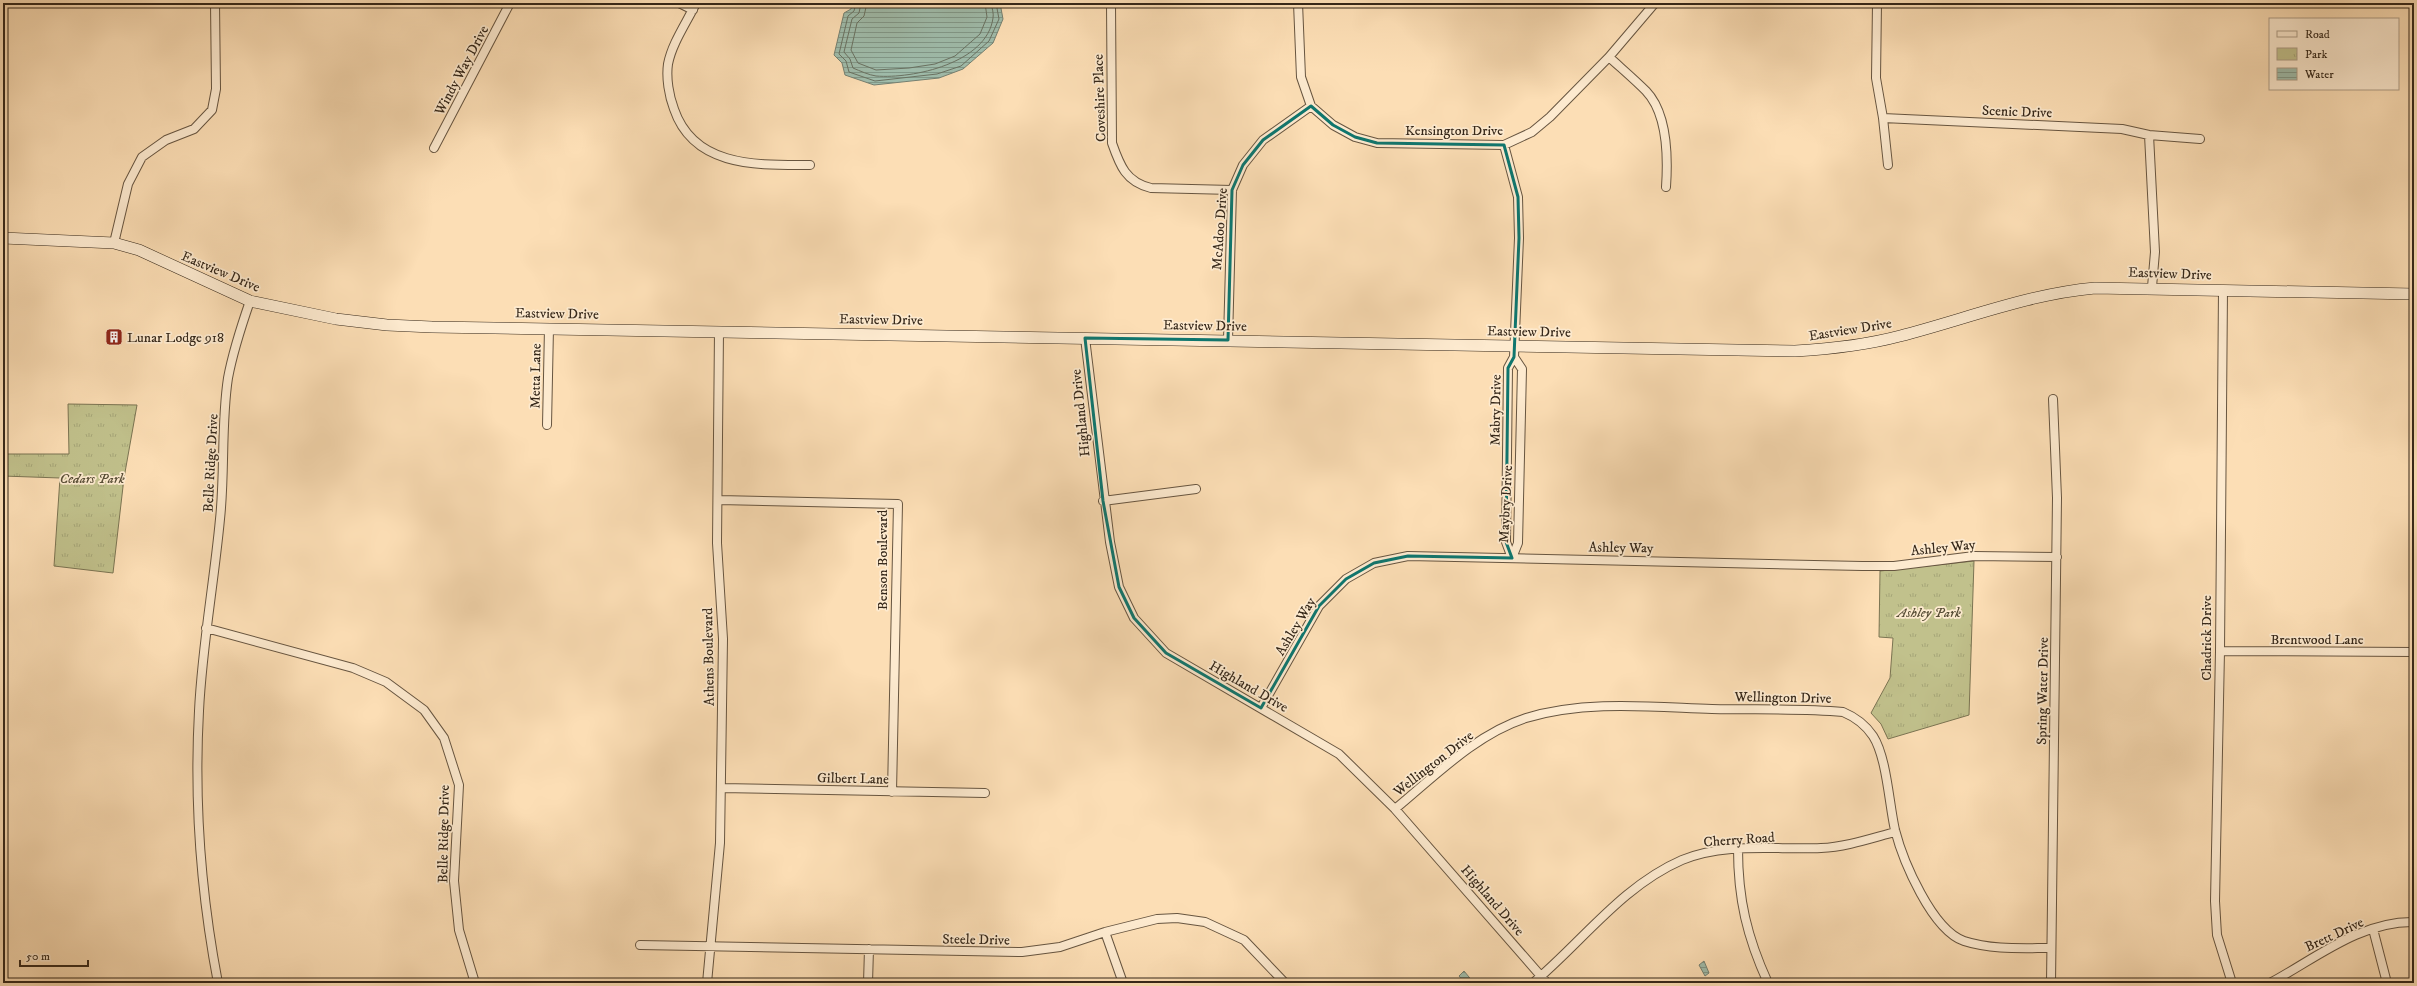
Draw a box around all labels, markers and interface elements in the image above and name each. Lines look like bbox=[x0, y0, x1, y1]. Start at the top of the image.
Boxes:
legend bbox=[2269, 18, 2399, 90]
street label: Windy Way Drive bbox=[430, 22, 493, 119]
text: Road bbox=[2305, 27, 2330, 42]
text: Park bbox=[2305, 47, 2327, 62]
street label: Coveshire Place bbox=[1089, 54, 1111, 142]
text: Water bbox=[2304, 67, 2334, 82]
street label: Scenic Drive bbox=[1982, 102, 2053, 122]
street label: Kensington Drive bbox=[1405, 122, 1503, 140]
street label: McAdoo Drive bbox=[1208, 187, 1232, 271]
street label: Eastview Drive bbox=[179, 247, 263, 297]
street label: Eastview Drive bbox=[2128, 264, 2212, 284]
street label: Eastview Drive bbox=[515, 304, 599, 324]
street label: Eastview Drive bbox=[839, 310, 923, 330]
street label: Eastview Drive bbox=[1807, 315, 1893, 345]
street label: Eastview Drive bbox=[1163, 316, 1247, 336]
street label: Eastview Drive bbox=[1487, 322, 1571, 342]
building icon: Lunar Lodge 918 bbox=[104, 327, 124, 347]
place label: Lunar Lodge 918 bbox=[127, 329, 224, 347]
street label: Metta Lane bbox=[526, 343, 546, 409]
street label: Highland Drive bbox=[1067, 368, 1095, 458]
street label: Mabry Drive bbox=[1486, 374, 1506, 446]
street label: Belle Ridge Drive bbox=[199, 413, 223, 513]
street label: Maybry Drive bbox=[1495, 465, 1517, 543]
park label: Cedars Park bbox=[59, 470, 125, 488]
street label: Benson Boulevard bbox=[874, 510, 892, 610]
street label: Ashley Way bbox=[1910, 536, 1977, 560]
street label: Ashley Way bbox=[1588, 538, 1654, 558]
street label: Ashley Way bbox=[1271, 594, 1321, 659]
street label: Chadrick Drive bbox=[2198, 595, 2216, 681]
park label: Ashley Park bbox=[1895, 604, 1961, 622]
street label: Athens Boulevard bbox=[699, 608, 719, 706]
street label: Brentwood Lane bbox=[2270, 631, 2364, 649]
street label: Spring Water Drive bbox=[2033, 637, 2053, 745]
street label: Highland Drive bbox=[1206, 657, 1291, 717]
street label: Wellington Drive bbox=[1733, 688, 1832, 708]
street label: Wellington Drive bbox=[1389, 727, 1477, 801]
street label: Gilbert Lane bbox=[817, 769, 889, 789]
street label: Belle Ridge Drive bbox=[434, 784, 454, 883]
street label: Cherry Road bbox=[1703, 829, 1775, 851]
street label: Highland Drive bbox=[1457, 862, 1528, 940]
street label: Brett Drive bbox=[2302, 913, 2367, 956]
street label: Steele Drive bbox=[942, 930, 1010, 950]
scale bar bbox=[20, 942, 88, 968]
text: 50 m bbox=[26, 949, 50, 964]

